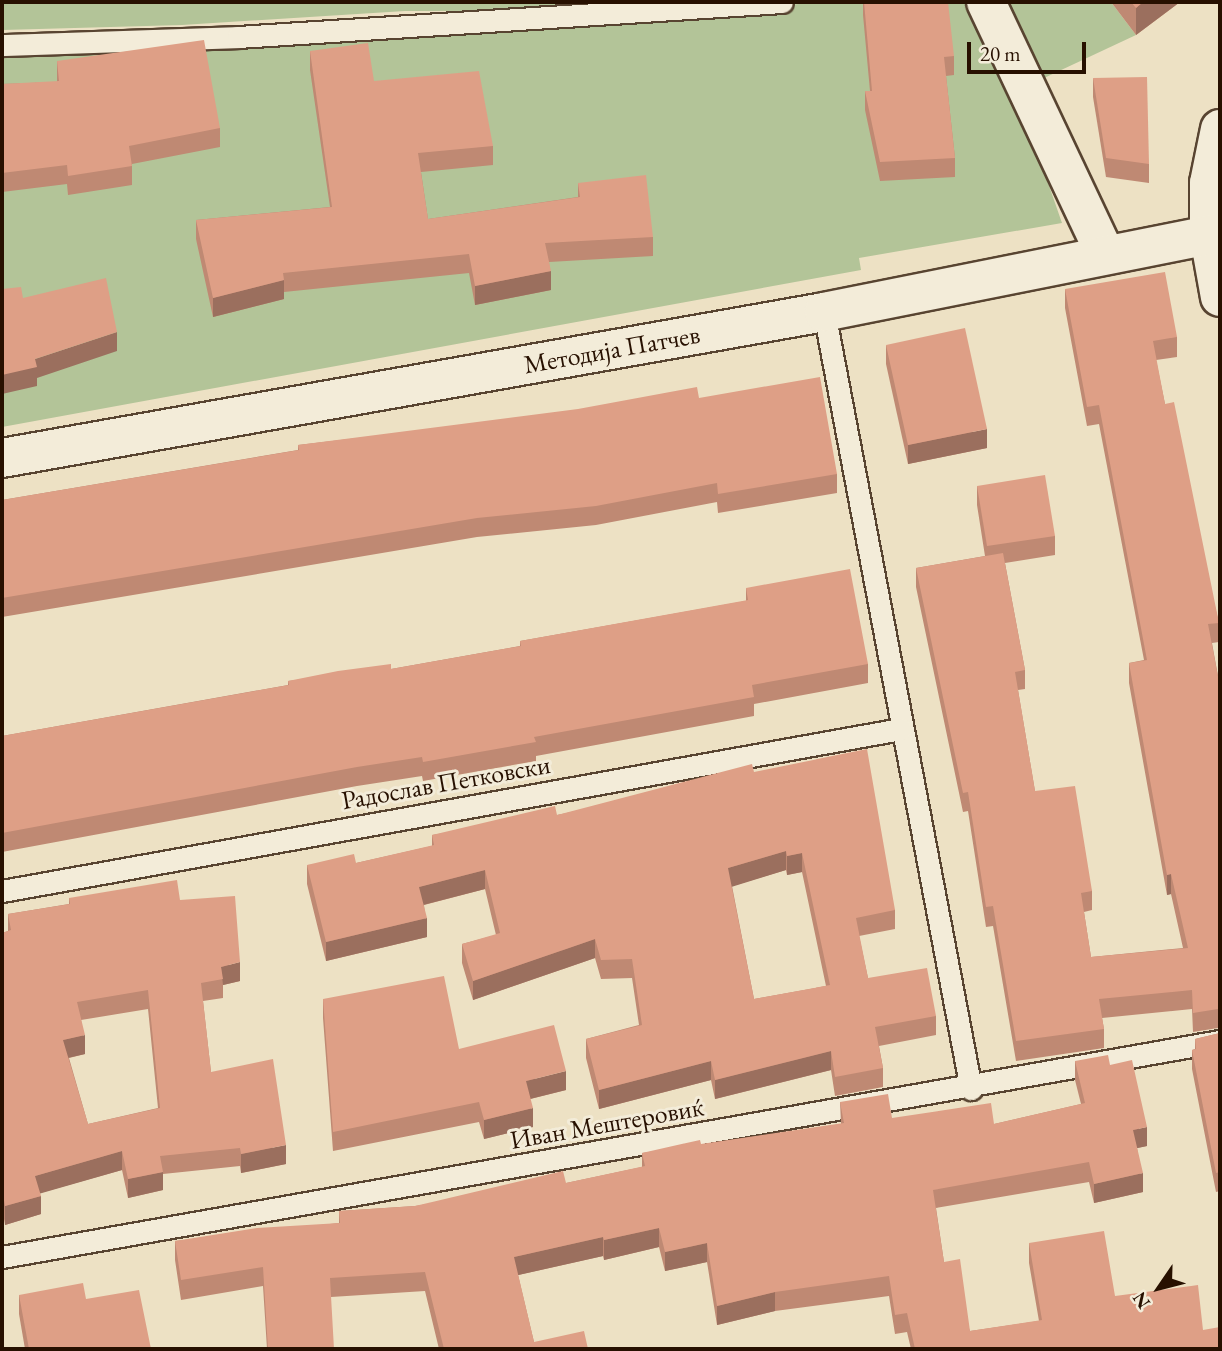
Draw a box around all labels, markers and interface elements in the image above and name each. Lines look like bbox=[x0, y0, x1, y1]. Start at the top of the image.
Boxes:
scale bar bbox=[970, 28, 1089, 72]
text: 20 m bbox=[980, 40, 1021, 67]
street label: Методија Патчев bbox=[521, 319, 703, 381]
street label: Радослав Петковски bbox=[339, 749, 553, 817]
street label: Иван Мештеровиќ bbox=[508, 1092, 706, 1156]
north arrow bbox=[1124, 1253, 1194, 1323]
text: N bbox=[1127, 1287, 1156, 1314]

